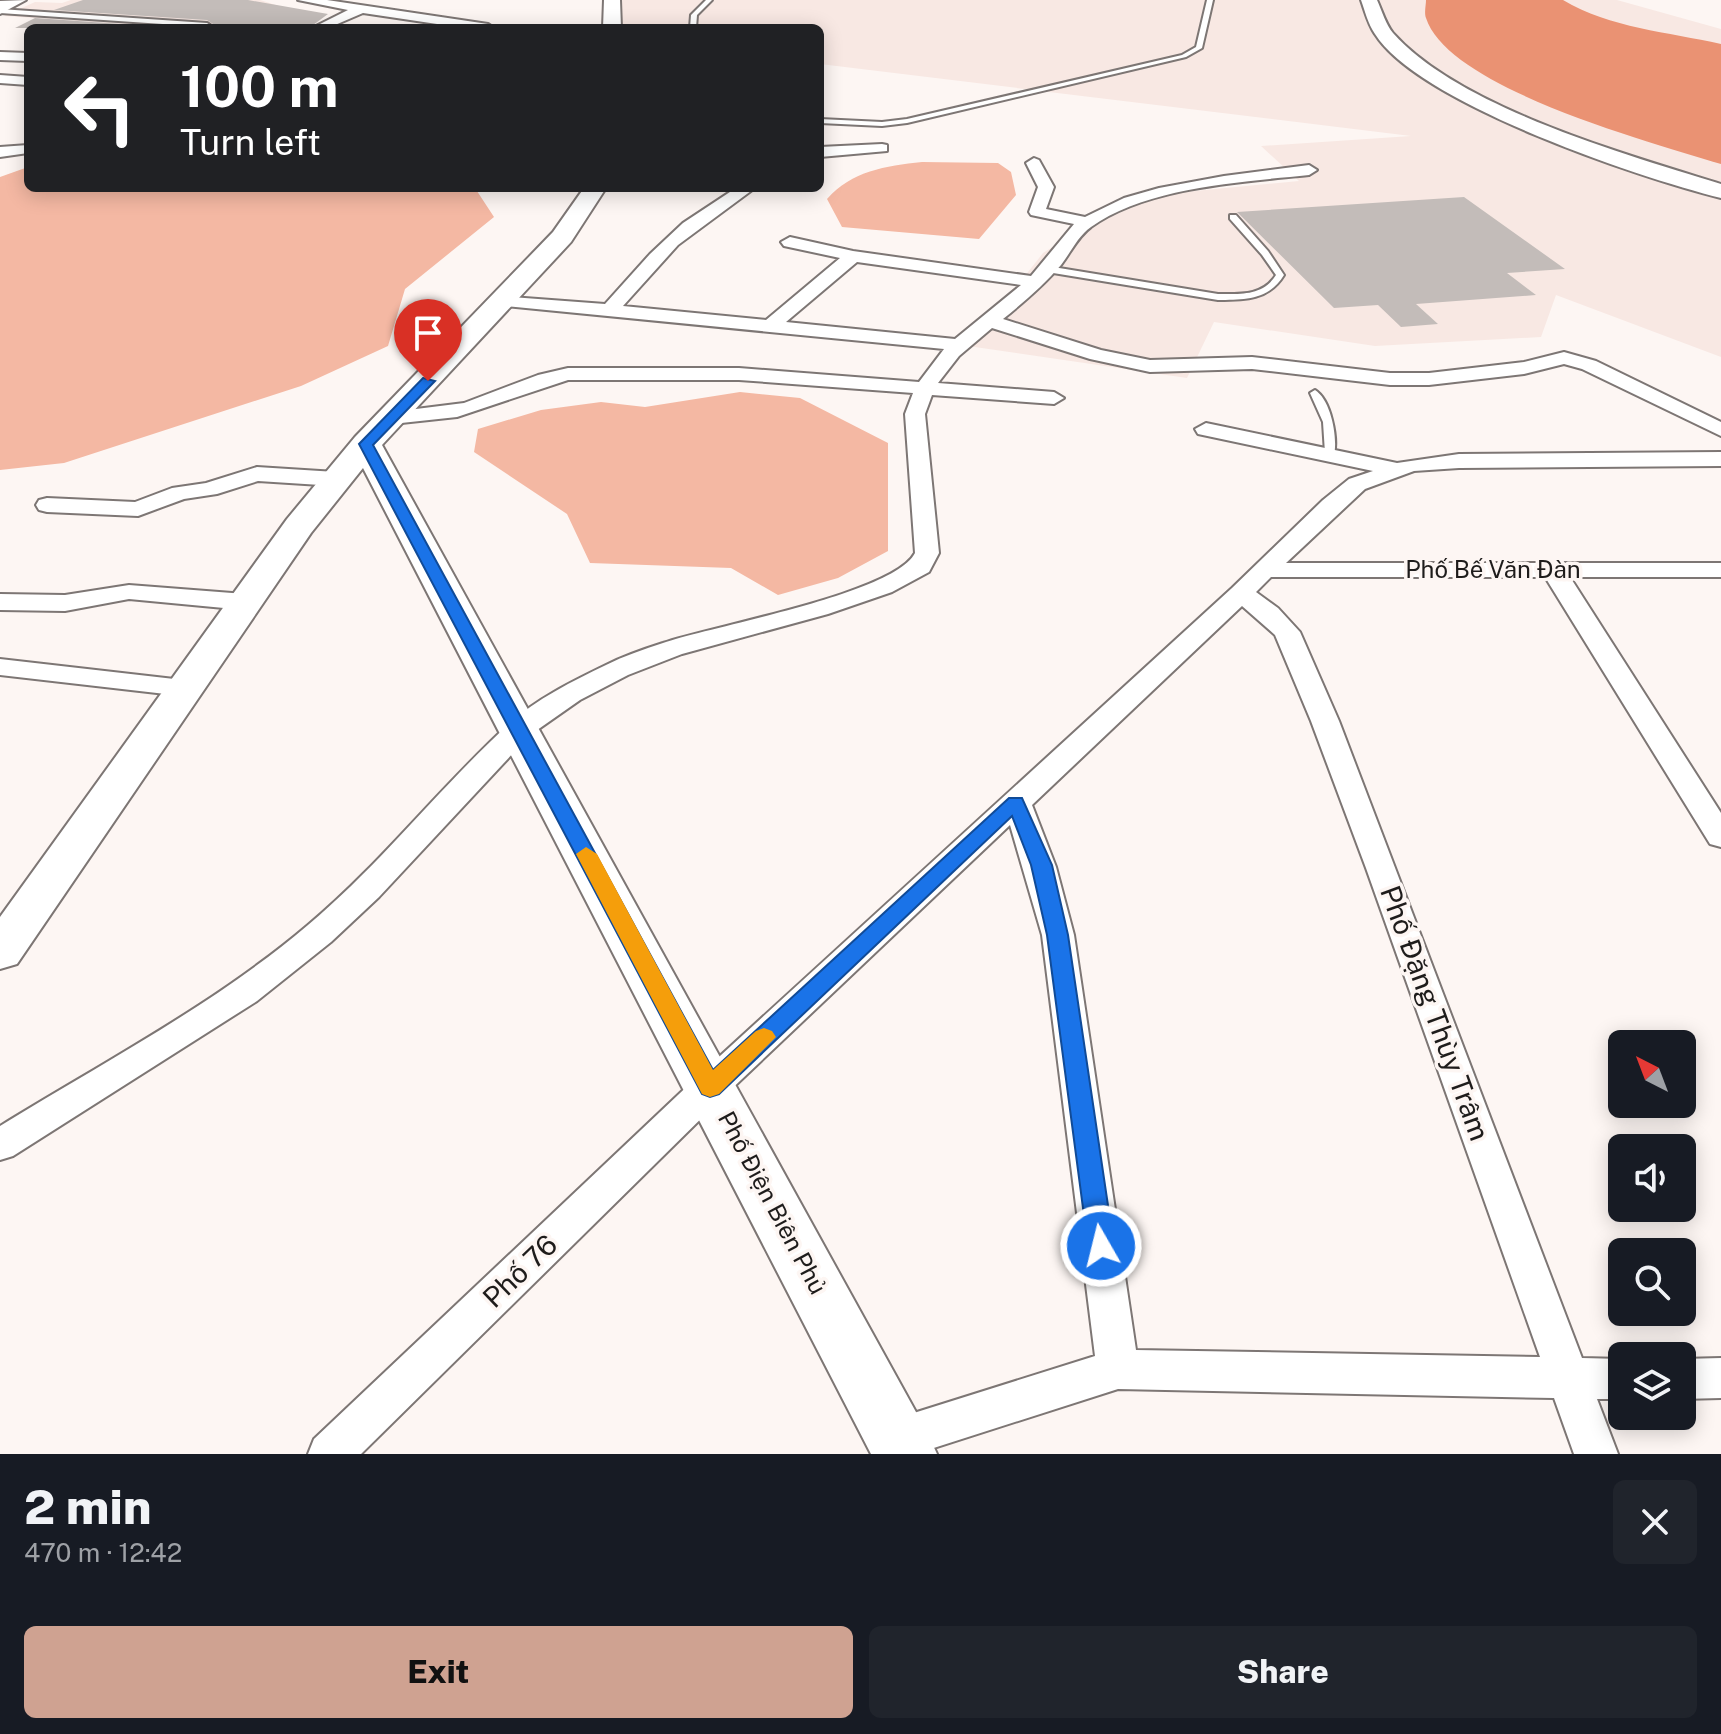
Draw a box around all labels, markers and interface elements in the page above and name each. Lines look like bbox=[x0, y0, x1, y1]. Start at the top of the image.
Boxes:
text: 100 m bbox=[180, 54, 339, 120]
icon: left bbox=[48, 56, 152, 160]
text: Turn left bbox=[180, 121, 321, 163]
pin bbox=[394, 299, 462, 381]
icon: arrive bbox=[406, 311, 450, 355]
street label: Phố Bế Văn Đàn bbox=[1405, 555, 1581, 583]
street label: Phố Đặng Thùy Trâm bbox=[1374, 881, 1497, 1145]
north arrow bbox=[1608, 1030, 1696, 1118]
map controls bbox=[1608, 1030, 1696, 1430]
street label: Phố Điện Biên Phủ bbox=[713, 1106, 833, 1299]
button: sound bbox=[1608, 1134, 1696, 1222]
position arrow bbox=[1059, 1204, 1143, 1288]
street label: Phố 76 bbox=[476, 1227, 564, 1314]
button: search bbox=[1608, 1238, 1696, 1326]
button: layers bbox=[1608, 1342, 1696, 1430]
text: 2 min bbox=[24, 1478, 152, 1535]
button: close bbox=[1613, 1480, 1697, 1564]
text: 470 m · 12:42 bbox=[24, 1537, 182, 1568]
button: Exit bbox=[24, 1626, 853, 1718]
button: Share bbox=[869, 1626, 1697, 1718]

